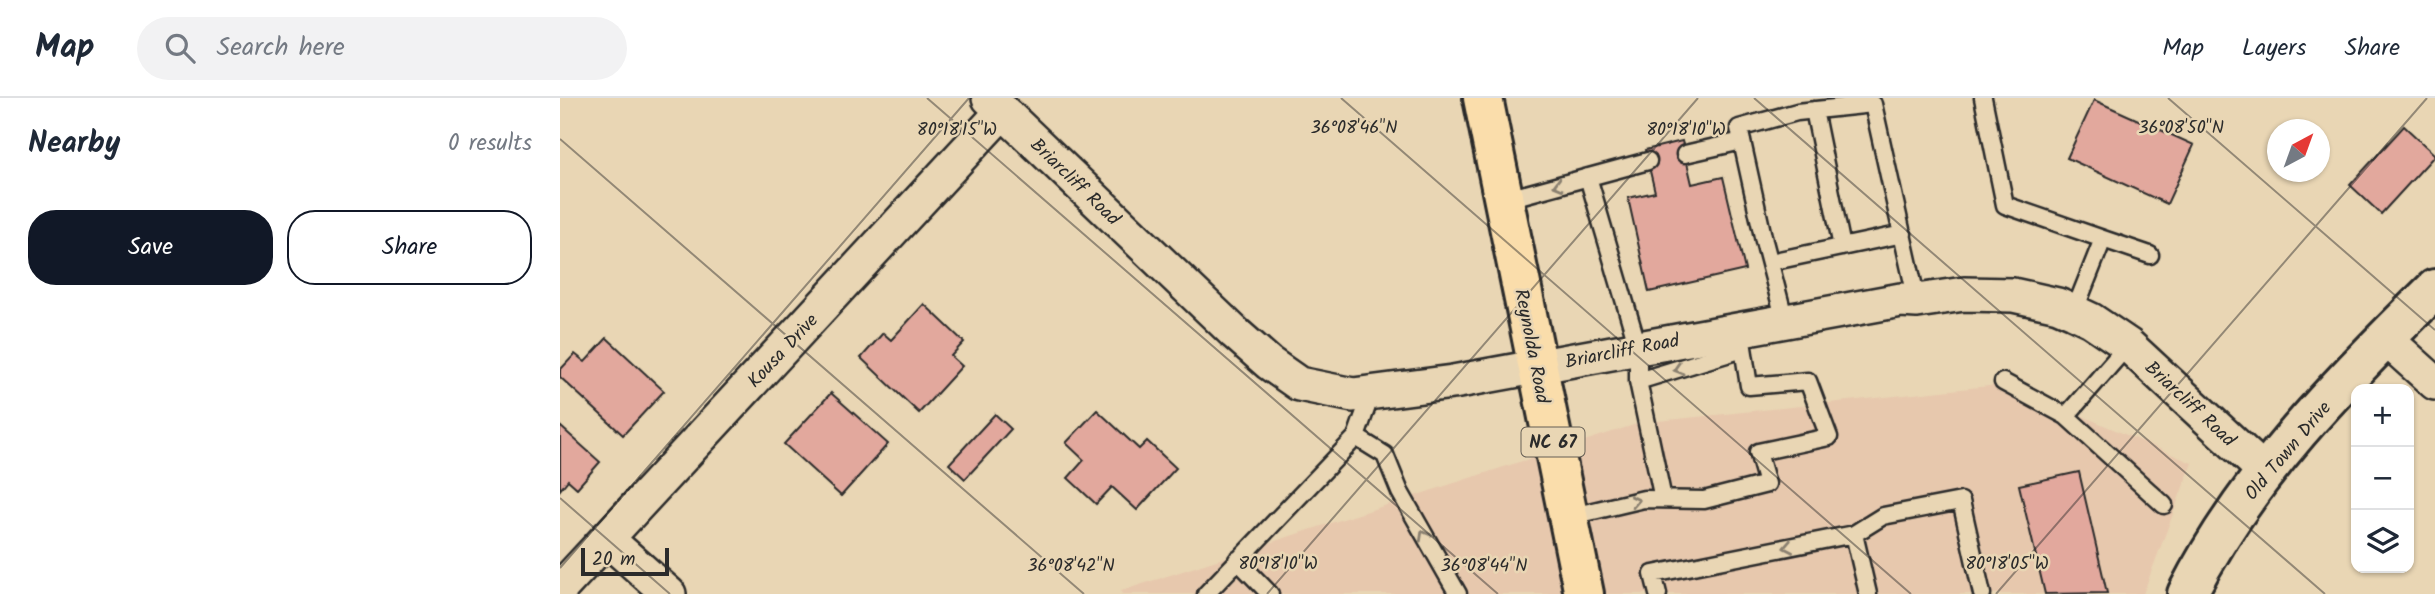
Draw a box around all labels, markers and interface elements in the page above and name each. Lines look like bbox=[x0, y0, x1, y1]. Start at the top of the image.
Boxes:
search box bbox=[137, 17, 627, 80]
text: Map bbox=[35, 22, 95, 75]
text: Search here bbox=[217, 27, 345, 69]
icon: search bbox=[161, 29, 199, 67]
text: Map bbox=[2162, 29, 2204, 68]
text: Layers bbox=[2242, 29, 2306, 68]
text: Share bbox=[2344, 29, 2400, 68]
text: 36°08'46"N bbox=[1311, 114, 1397, 143]
text: 36°08'50"N bbox=[2138, 114, 2224, 143]
text: 80°18'15"W bbox=[917, 116, 997, 145]
text: 80°18'10"W bbox=[1646, 116, 1726, 145]
north arrow bbox=[2267, 119, 2330, 182]
text: Nearby bbox=[28, 120, 120, 168]
text: 0 results bbox=[448, 126, 532, 162]
street label: Briarcliff Road bbox=[1023, 131, 1127, 234]
one-way arrow bbox=[1553, 177, 1565, 191]
button: Save bbox=[28, 210, 273, 285]
button: Share bbox=[287, 210, 532, 285]
street label: Reynolda Road bbox=[1505, 287, 1557, 407]
street label: Kousa Drive bbox=[741, 307, 827, 396]
street label: Briarcliff Road bbox=[1563, 326, 1683, 378]
street label: Briarcliff Road bbox=[2137, 354, 2243, 455]
one-way arrow bbox=[1673, 360, 1685, 375]
map controls bbox=[2351, 384, 2414, 573]
button: + bbox=[2351, 384, 2414, 447]
street label: Old Town Drive bbox=[2238, 394, 2340, 508]
road number: NC 67 bbox=[1522, 428, 1584, 456]
button: − bbox=[2351, 447, 2414, 510]
one-way arrow bbox=[1629, 495, 1641, 510]
button: layers bbox=[2351, 510, 2414, 573]
one-way arrow bbox=[1419, 529, 1432, 542]
one-way arrow bbox=[1782, 539, 1794, 554]
scale bar bbox=[581, 545, 668, 577]
text: 20 m bbox=[592, 545, 635, 575]
text: 80°18'10"W bbox=[1238, 550, 1318, 579]
text: 80°18'05"W bbox=[1965, 550, 2049, 579]
text: 36°08'42"N bbox=[1027, 552, 1115, 581]
text: 36°08'44"N bbox=[1441, 552, 1527, 581]

